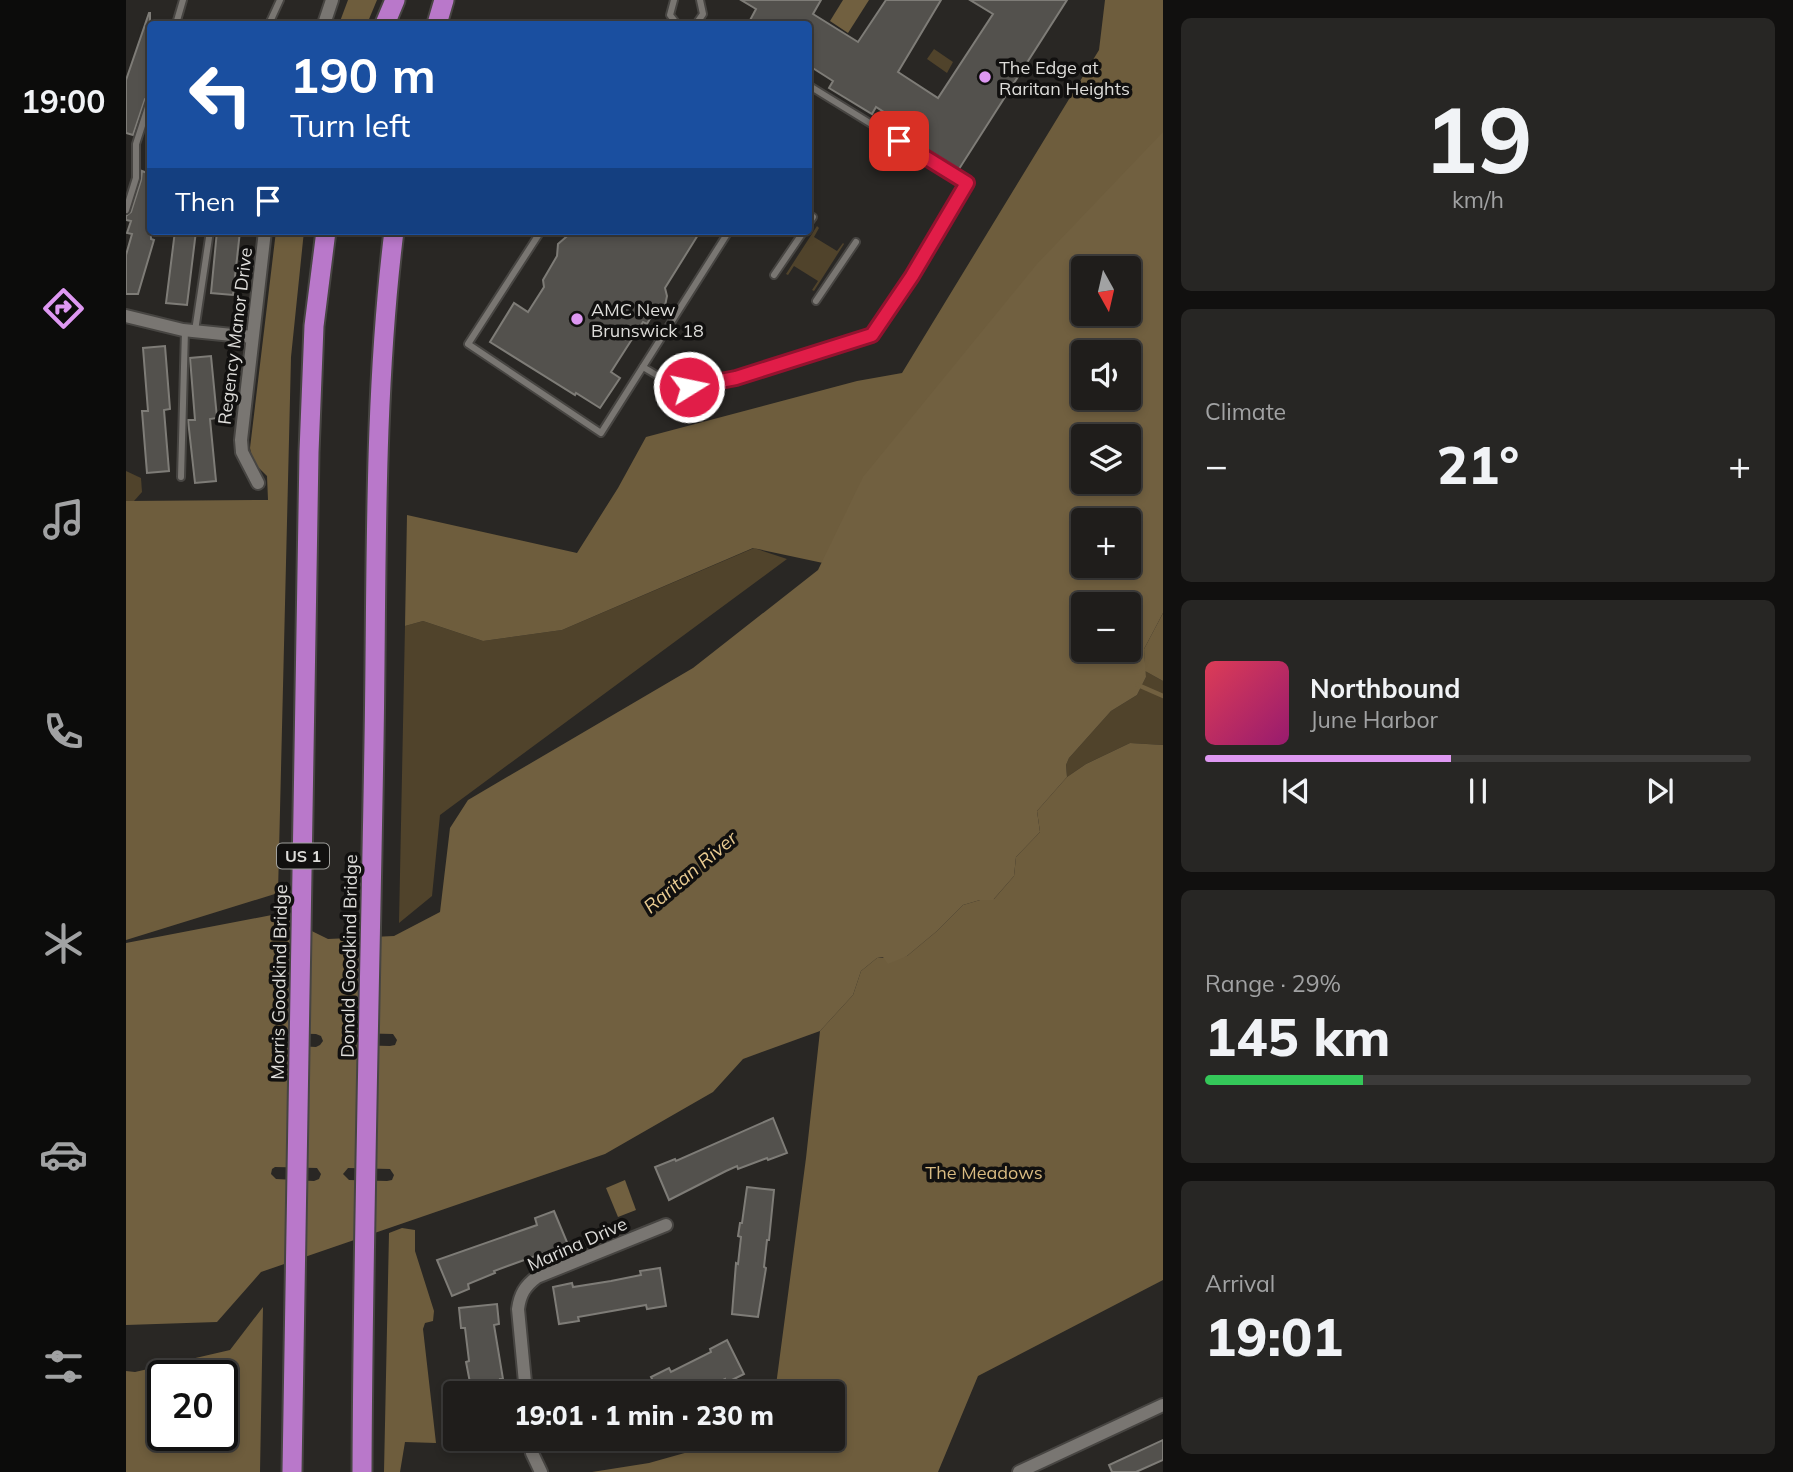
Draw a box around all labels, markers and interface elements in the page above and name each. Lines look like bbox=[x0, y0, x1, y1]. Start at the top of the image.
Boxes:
text: 190 m bbox=[290, 44, 436, 105]
icon: left bbox=[175, 49, 266, 140]
place label: The Edge at Raritan Heights bbox=[999, 56, 1130, 100]
marker: The Edge at Raritan Heights bbox=[977, 69, 993, 85]
text: 19:00 bbox=[21, 81, 105, 121]
text: 19 bbox=[1423, 82, 1533, 196]
text: Turn left bbox=[290, 105, 410, 145]
pin bbox=[869, 111, 929, 171]
icon: arrive bbox=[880, 122, 918, 160]
icon: arrive bbox=[249, 182, 287, 220]
text: Then bbox=[175, 185, 235, 218]
text: km/h bbox=[1452, 185, 1504, 214]
street label: Regency Manor Drive bbox=[213, 246, 257, 426]
north arrow bbox=[1071, 256, 1141, 326]
map controls bbox=[1071, 256, 1141, 662]
icon: directions bbox=[39, 284, 88, 333]
place label: AMC New Brunswick 18 bbox=[591, 298, 704, 342]
marker: AMC New Brunswick 18 bbox=[569, 311, 585, 327]
button: sound bbox=[1071, 340, 1141, 410]
position arrow bbox=[652, 350, 726, 424]
text: Climate bbox=[1205, 397, 1286, 426]
button: layers bbox=[1071, 424, 1141, 494]
text: 21° bbox=[1437, 432, 1519, 497]
text: − bbox=[1205, 441, 1228, 489]
text: + bbox=[1728, 441, 1751, 489]
icon: music bbox=[39, 495, 88, 544]
button: + bbox=[1071, 508, 1141, 578]
button: − bbox=[1071, 592, 1141, 662]
text: Northbound bbox=[1310, 672, 1460, 705]
text: June Harbor bbox=[1310, 705, 1438, 734]
icon: phone bbox=[39, 707, 88, 756]
icon: previous bbox=[1277, 772, 1315, 810]
icon: pause bbox=[1459, 772, 1497, 810]
icon: next bbox=[1641, 772, 1679, 810]
water label: Raritan River bbox=[638, 825, 743, 918]
road number: US 1 bbox=[277, 844, 329, 869]
street label: Donald Goodkind Bridge bbox=[336, 854, 362, 1058]
street label: Morris Goodkind Bridge bbox=[266, 884, 292, 1080]
icon: climate bbox=[39, 919, 88, 968]
text: Range · 29% bbox=[1205, 969, 1341, 998]
text: 145 km bbox=[1205, 1004, 1390, 1069]
icon: car bbox=[39, 1130, 88, 1179]
park label: The Meadows bbox=[925, 1161, 1043, 1184]
street label: Marina Drive bbox=[524, 1212, 630, 1276]
text: Arrival bbox=[1205, 1269, 1275, 1298]
text: 19:01 bbox=[1205, 1304, 1343, 1369]
icon: filters bbox=[39, 1342, 88, 1391]
speed limit sign: 20 bbox=[147, 1360, 238, 1451]
text: 19:01 · 1 min · 230 m bbox=[514, 1399, 774, 1432]

